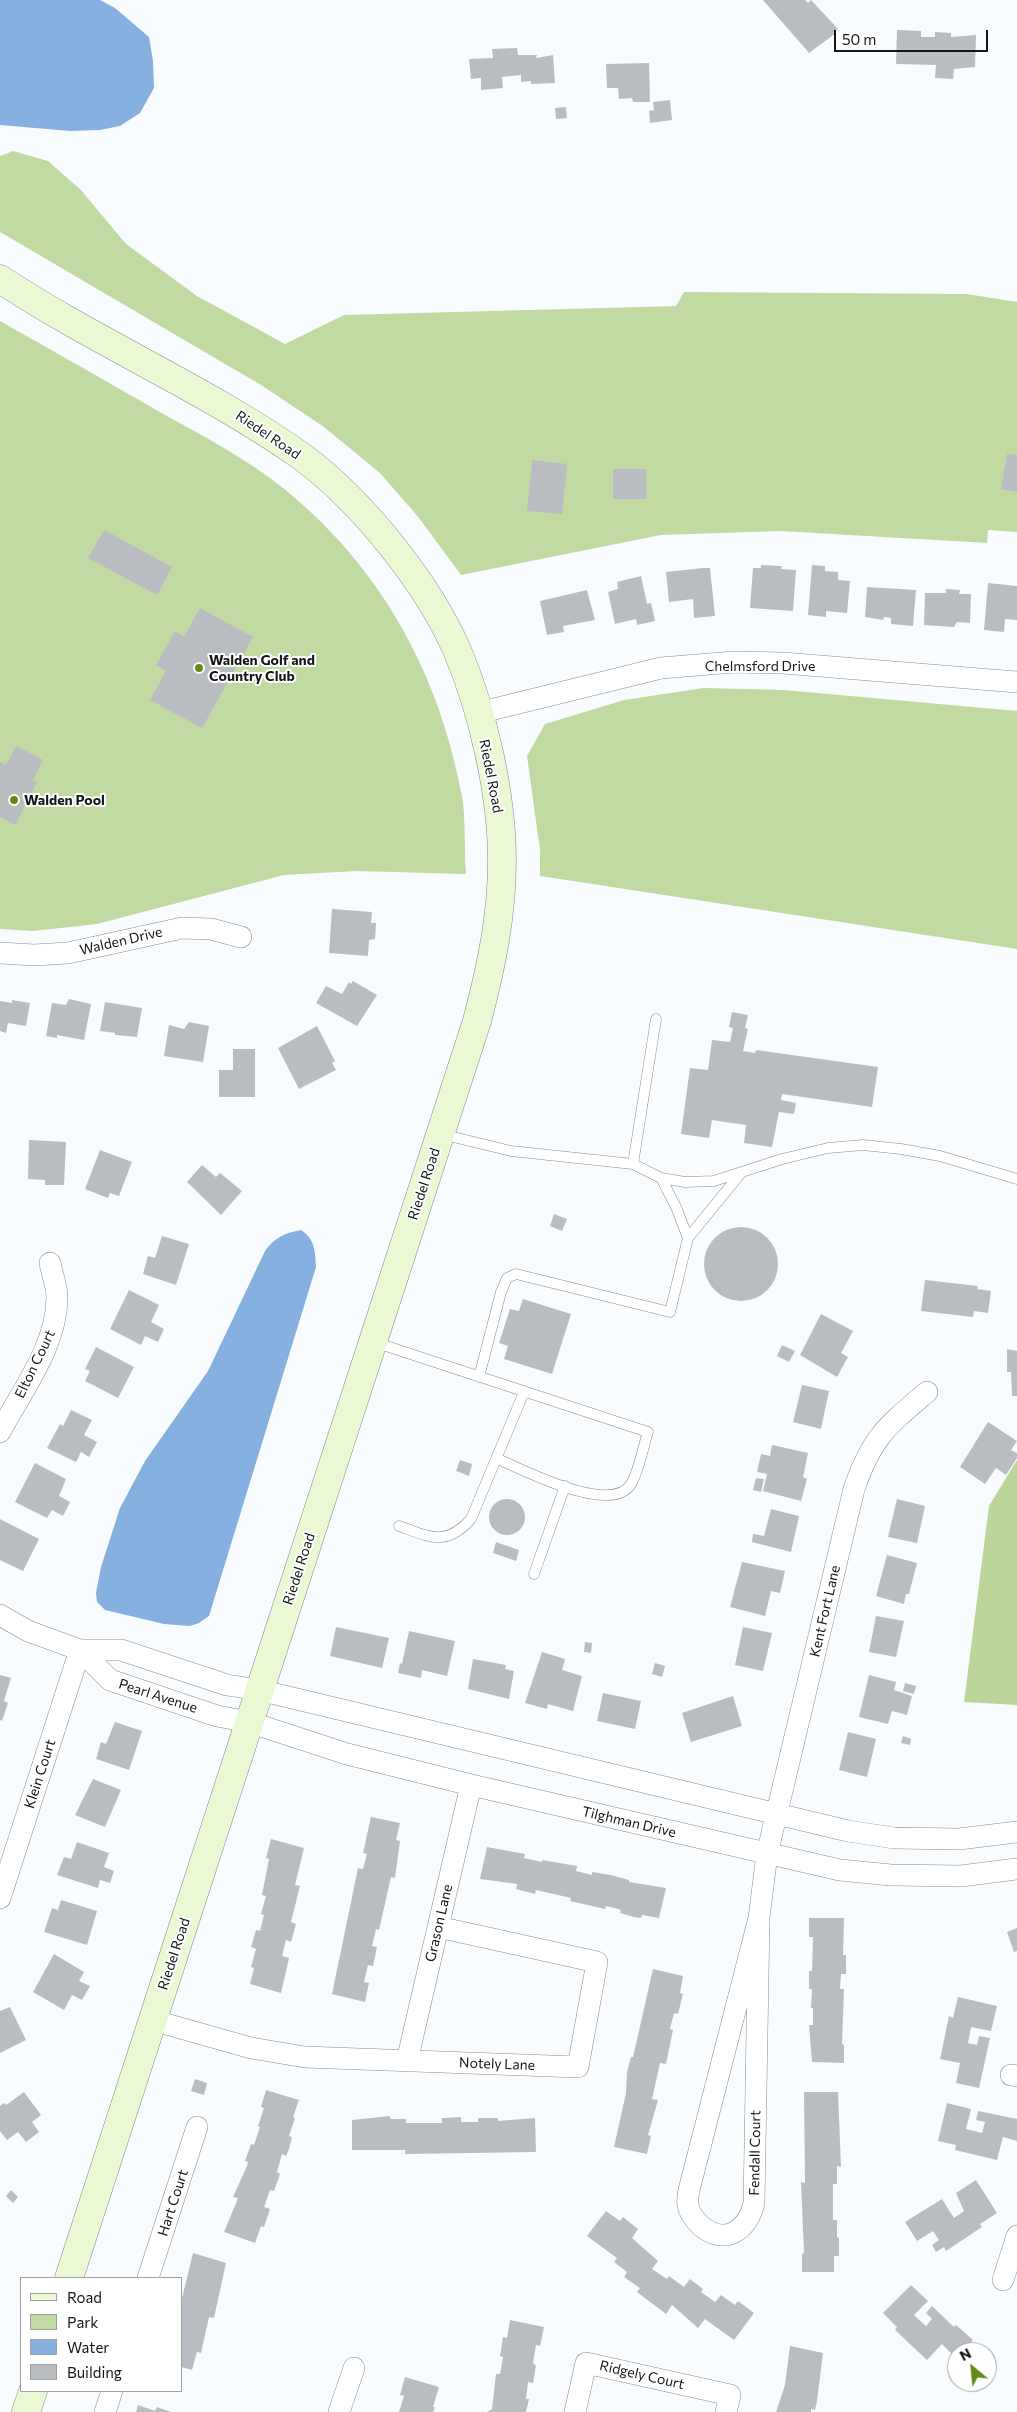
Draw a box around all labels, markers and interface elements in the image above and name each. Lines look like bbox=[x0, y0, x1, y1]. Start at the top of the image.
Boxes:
scale bar bbox=[837, 20, 991, 52]
text: 50 m bbox=[842, 30, 876, 48]
street label: Riedel Road bbox=[232, 407, 304, 463]
place label: Walden Golf and Country Club bbox=[209, 652, 315, 684]
street label: Chelmsford Drive bbox=[705, 658, 815, 674]
marker: Walden Golf and Country Club bbox=[193, 662, 205, 674]
street label: Riedel Road bbox=[476, 738, 506, 814]
place label: Walden Pool bbox=[24, 792, 105, 808]
marker: Walden Pool bbox=[8, 794, 20, 806]
street label: Walden Drive bbox=[78, 923, 164, 959]
street label: Riedel Road bbox=[404, 1146, 444, 1222]
street label: Elton Court bbox=[11, 1327, 59, 1401]
street label: Riedel Road bbox=[279, 1531, 319, 1607]
street label: Kent Fort Lane bbox=[806, 1564, 844, 1658]
street label: Pearl Avenue bbox=[117, 1675, 199, 1717]
street label: Klein Court bbox=[21, 1737, 59, 1811]
street label: Tilghman Drive bbox=[580, 1803, 678, 1841]
street label: Grason Lane bbox=[422, 1883, 456, 1963]
street label: Riedel Road bbox=[154, 1916, 194, 1992]
street label: Notely Lane bbox=[459, 2054, 535, 2074]
street label: Fendall Court bbox=[746, 2110, 764, 2196]
street label: Hart Court bbox=[154, 2168, 192, 2238]
legend bbox=[20, 2277, 182, 2392]
text: Road bbox=[67, 2288, 102, 2306]
text: Park bbox=[67, 2313, 98, 2331]
text: Water bbox=[67, 2338, 109, 2356]
north arrow bbox=[947, 2342, 997, 2392]
text: N bbox=[957, 2344, 974, 2364]
street label: Ridgely Court bbox=[598, 2357, 686, 2393]
text: Building bbox=[67, 2363, 122, 2381]

